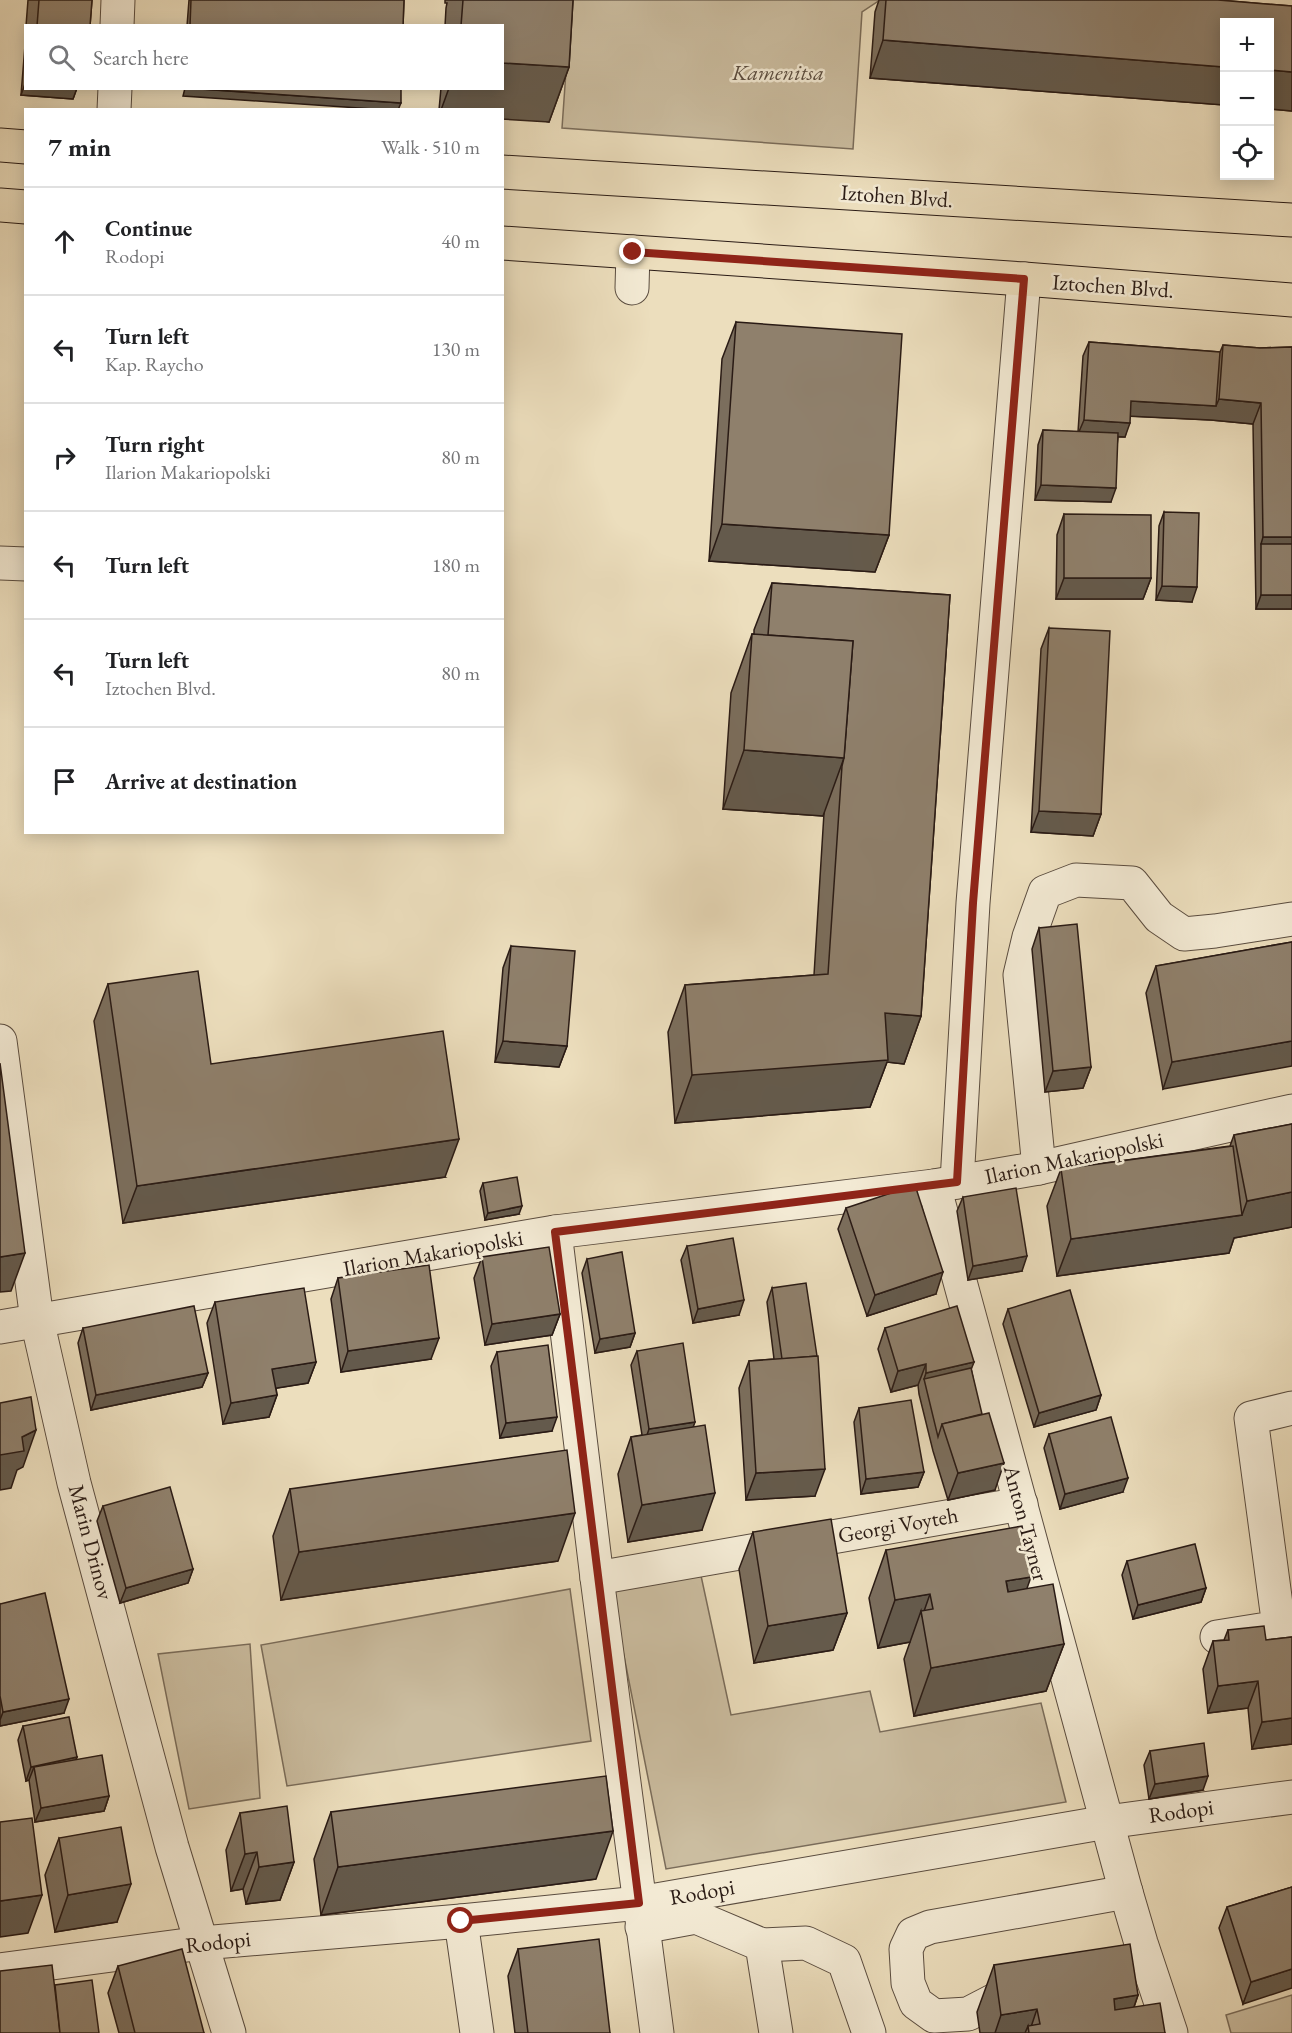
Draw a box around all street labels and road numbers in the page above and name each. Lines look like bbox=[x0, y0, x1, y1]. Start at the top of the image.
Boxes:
street label: Iztohen Blvd. bbox=[840, 178, 954, 214]
street label: Iztochen Blvd. bbox=[1051, 267, 1175, 305]
street label: Ilarion Makariopolski bbox=[982, 1125, 1166, 1191]
street label: Ilarion Makariopolski bbox=[341, 1223, 525, 1283]
street label: Anton Tayner bbox=[996, 1461, 1056, 1585]
street label: Marin Drinov bbox=[62, 1481, 120, 1603]
street label: Georgi Voyteh bbox=[836, 1500, 960, 1550]
street label: Rodopi bbox=[1147, 1792, 1215, 1830]
street label: Rodopi bbox=[667, 1872, 737, 1912]
street label: Rodopi bbox=[184, 1924, 252, 1960]

